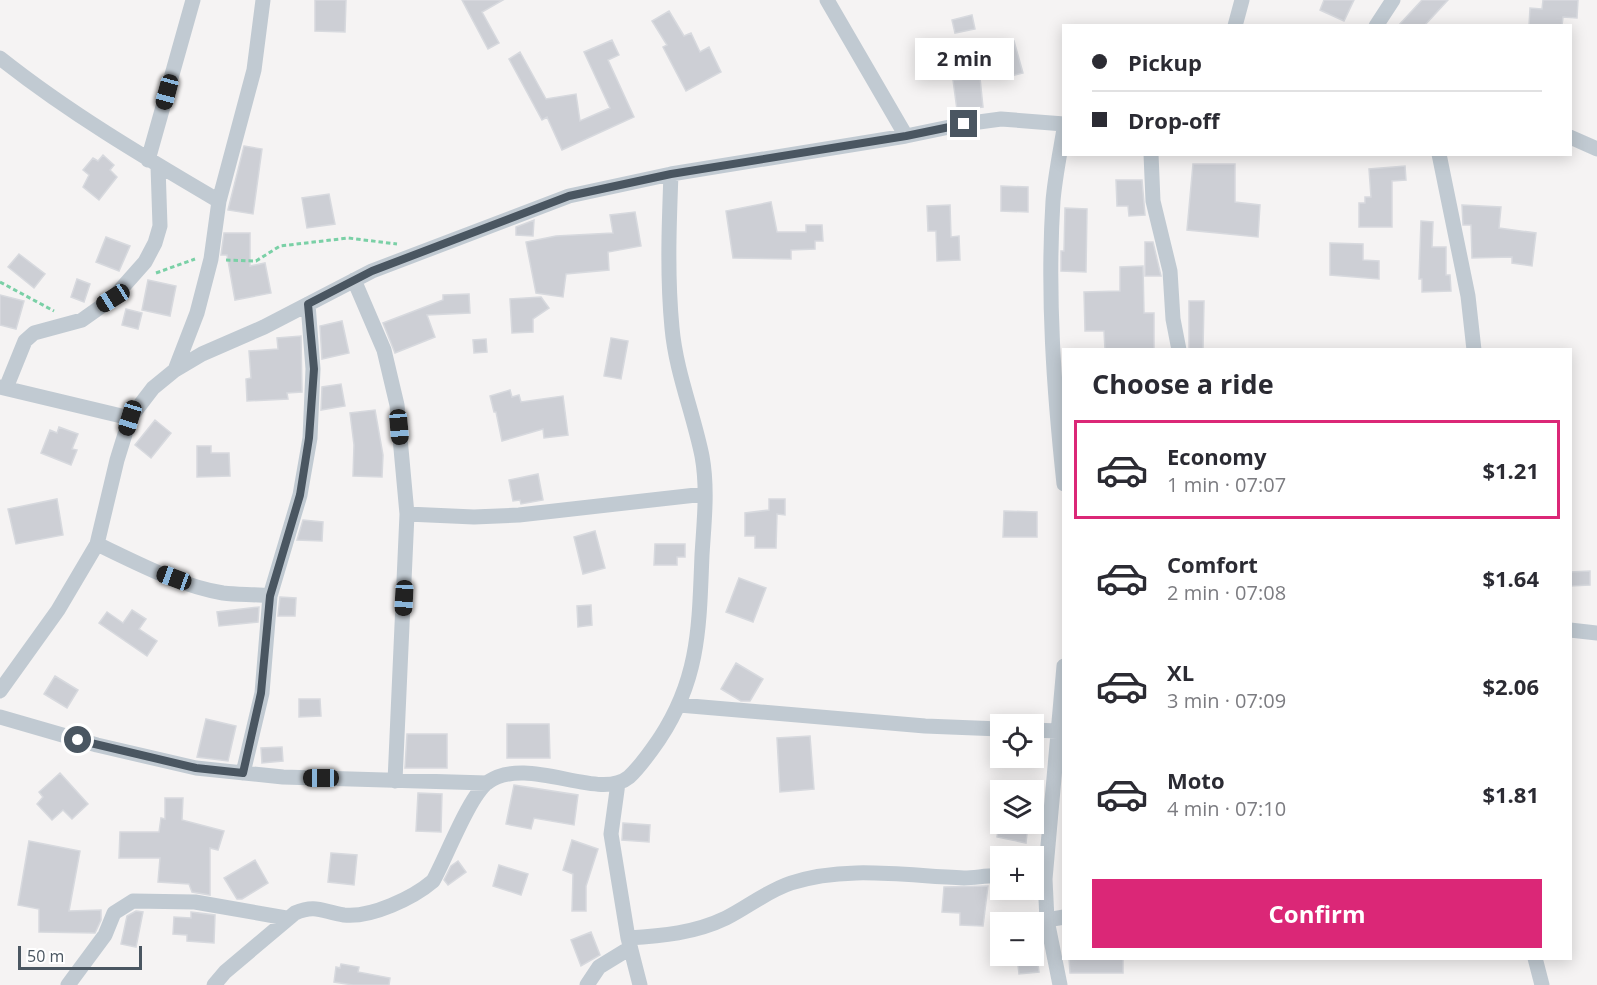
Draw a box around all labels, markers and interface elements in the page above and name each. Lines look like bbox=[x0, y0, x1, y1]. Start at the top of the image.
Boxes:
callout: 2 min bbox=[914, 37, 1014, 79]
text: 2 min bbox=[937, 45, 992, 72]
text: Pickup bbox=[1128, 47, 1202, 77]
car bbox=[154, 72, 180, 112]
text: Drop-off bbox=[1128, 105, 1220, 135]
route end bbox=[950, 110, 977, 137]
car bbox=[93, 281, 133, 315]
text: Choose a ride bbox=[1092, 365, 1274, 402]
car bbox=[116, 398, 144, 438]
car bbox=[388, 408, 410, 446]
text: Economy bbox=[1167, 441, 1266, 471]
icon: car bbox=[1095, 443, 1149, 497]
text: $1.21 bbox=[1482, 455, 1539, 485]
text: 1 min · 07:07 bbox=[1167, 471, 1286, 498]
text: Comfort bbox=[1167, 549, 1258, 579]
icon: car bbox=[1095, 551, 1149, 605]
car bbox=[154, 563, 194, 593]
text: $1.64 bbox=[1482, 563, 1539, 593]
text: 2 min · 07:08 bbox=[1167, 579, 1286, 606]
car bbox=[394, 580, 414, 616]
text: XL bbox=[1167, 657, 1194, 687]
icon: car bbox=[1095, 659, 1149, 713]
text: $2.06 bbox=[1482, 671, 1539, 701]
text: 3 min · 07:09 bbox=[1167, 687, 1286, 714]
map controls bbox=[990, 714, 1044, 966]
button: locate bbox=[990, 714, 1044, 768]
route start bbox=[64, 726, 91, 753]
text: Moto bbox=[1167, 765, 1225, 795]
icon: car bbox=[1095, 767, 1149, 821]
car bbox=[303, 769, 339, 787]
text: $1.81 bbox=[1482, 779, 1539, 809]
button: layers bbox=[990, 780, 1044, 834]
text: 4 min · 07:10 bbox=[1167, 795, 1286, 822]
button: + bbox=[990, 846, 1044, 900]
button: Confirm bbox=[1092, 879, 1542, 948]
button: − bbox=[990, 912, 1044, 966]
scale bar bbox=[18, 943, 142, 970]
text: 50 m bbox=[27, 945, 64, 967]

